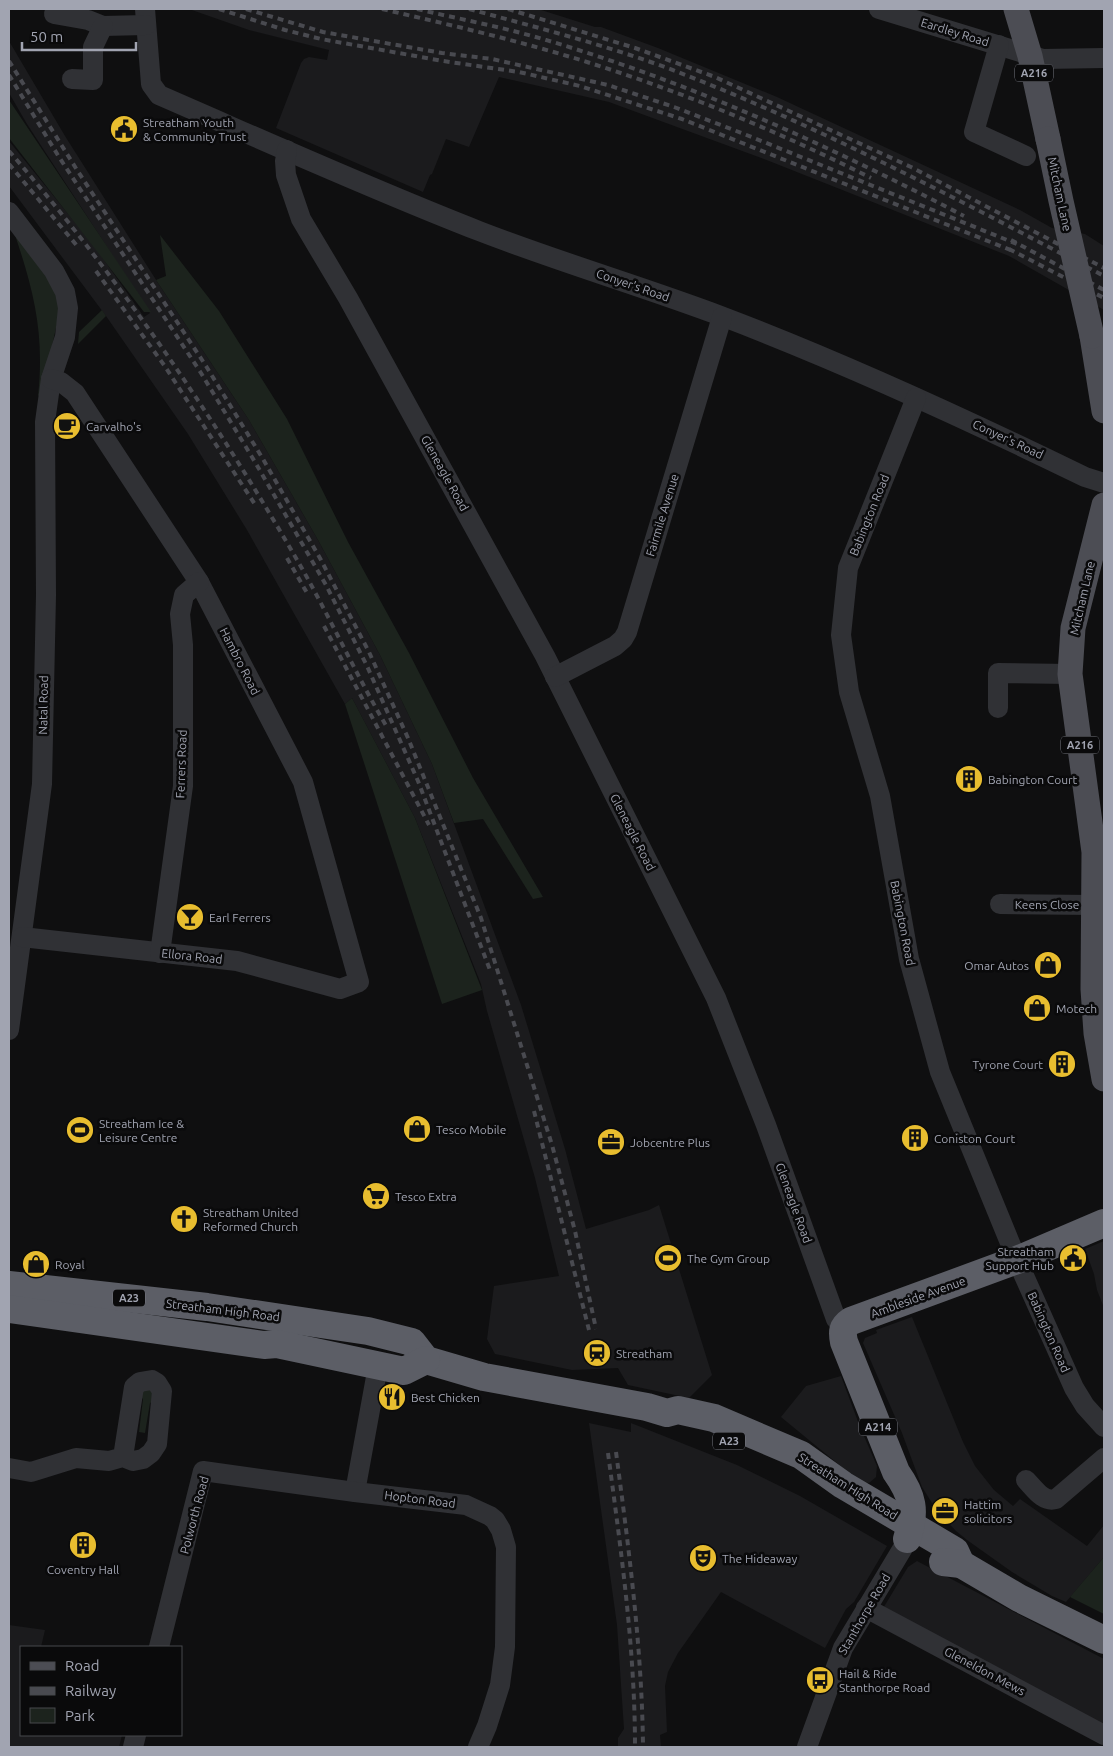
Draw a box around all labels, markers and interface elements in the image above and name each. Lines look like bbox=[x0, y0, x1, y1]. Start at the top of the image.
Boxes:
street label: Eardley Road bbox=[919, 15, 991, 49]
scale bar bbox=[22, 20, 136, 52]
text: 50 m bbox=[30, 28, 63, 45]
road number: A216 bbox=[1015, 64, 1053, 82]
public building icon: Streatham Youth & Community Trust bbox=[109, 114, 139, 144]
place label: Streatham Youth & Community Trust bbox=[143, 116, 246, 143]
street label: Mitcham Lane bbox=[1046, 156, 1074, 232]
street label: Conyer's Road bbox=[595, 266, 671, 304]
cafe icon: Carvalho's bbox=[52, 411, 82, 441]
street label: Conyer's Road bbox=[971, 417, 1045, 461]
place label: Carvalho's bbox=[86, 420, 141, 433]
street label: Gleneagle Road bbox=[419, 433, 471, 513]
street label: Fairmile Avenue bbox=[643, 472, 681, 558]
street label: Babington Road bbox=[847, 472, 891, 558]
street label: Mitcham Lane bbox=[1067, 560, 1097, 636]
street label: Hambro Road bbox=[217, 625, 263, 697]
street label: Natal Road bbox=[36, 675, 50, 735]
street label: Ferrers Road bbox=[173, 729, 189, 799]
road number: A216 bbox=[1061, 736, 1099, 754]
building icon: Babington Court bbox=[954, 764, 984, 794]
place label: Babington Court bbox=[988, 773, 1078, 786]
street label: Gleneagle Road bbox=[608, 791, 658, 873]
street label: Babington Road bbox=[888, 879, 918, 967]
street label: Keens Close bbox=[1015, 898, 1079, 911]
bar icon: Earl Ferrers bbox=[175, 902, 205, 932]
place label: Earl Ferrers bbox=[209, 911, 271, 924]
street label: Ellora Road bbox=[161, 946, 223, 966]
shop icon: Omar Autos bbox=[1033, 950, 1063, 980]
place label: Omar Autos bbox=[964, 959, 1029, 972]
shop icon: Motech bbox=[1022, 993, 1052, 1023]
place label: Motech bbox=[1056, 1002, 1097, 1015]
building icon: Tyrone Court bbox=[1047, 1049, 1077, 1079]
place label: Tyrone Court bbox=[972, 1058, 1043, 1071]
shop icon: Tesco Mobile bbox=[402, 1114, 432, 1144]
sports icon: Streatham Ice & Leisure Centre bbox=[65, 1115, 95, 1145]
place label: Streatham Ice & Leisure Centre bbox=[99, 1117, 184, 1144]
place label: Tesco Mobile bbox=[436, 1123, 506, 1136]
building icon: Coniston Court bbox=[900, 1123, 930, 1153]
office icon: Jobcentre Plus bbox=[596, 1127, 626, 1157]
place label: Coniston Court bbox=[934, 1132, 1015, 1145]
place label: Jobcentre Plus bbox=[630, 1136, 710, 1149]
street label: Gleneagle Road bbox=[773, 1161, 815, 1245]
supermarket icon: Tesco Extra bbox=[361, 1181, 391, 1211]
place label: Tesco Extra bbox=[395, 1190, 457, 1203]
church icon: Streatham United Reformed Church bbox=[169, 1204, 199, 1234]
place label: Streatham United Reformed Church bbox=[203, 1206, 298, 1233]
sports icon: The Gym Group bbox=[653, 1243, 683, 1273]
public building icon: Streatham Support Hub bbox=[1058, 1243, 1088, 1273]
place label: Streatham Support Hub bbox=[986, 1245, 1054, 1272]
shop icon: Royal bbox=[21, 1249, 51, 1279]
place label: The Gym Group bbox=[687, 1252, 770, 1265]
place label: Royal bbox=[55, 1258, 85, 1271]
street label: Ambleside Avenue bbox=[869, 1274, 967, 1320]
road number: A23 bbox=[113, 1290, 145, 1306]
street label: Babington Road bbox=[1025, 1290, 1073, 1374]
street label: Streatham High Road bbox=[165, 1297, 281, 1323]
station icon: Streatham bbox=[582, 1338, 612, 1368]
place label: Streatham bbox=[616, 1347, 672, 1360]
restaurant icon: Best Chicken bbox=[377, 1382, 407, 1412]
place label: Best Chicken bbox=[411, 1391, 480, 1404]
road number: A214 bbox=[859, 1418, 897, 1435]
road number: A23 bbox=[713, 1432, 745, 1450]
street label: Streatham High Road bbox=[796, 1450, 900, 1522]
street label: Polworth Road bbox=[177, 1475, 211, 1555]
street label: Hopton Road bbox=[384, 1488, 456, 1510]
office icon: Hattim solicitors bbox=[930, 1496, 960, 1526]
place label: Hattim solicitors bbox=[964, 1498, 1012, 1525]
building icon: Coventry Hall bbox=[68, 1530, 98, 1560]
theatre icon: The Hideaway bbox=[688, 1543, 718, 1573]
place label: The Hideaway bbox=[722, 1552, 797, 1565]
place label: Coventry Hall bbox=[47, 1563, 119, 1576]
street label: Stanthorpe Road bbox=[836, 1571, 892, 1657]
street label: Gleneldon Mews bbox=[942, 1644, 1028, 1698]
legend bbox=[20, 1646, 182, 1736]
text: Road bbox=[65, 1657, 100, 1674]
bus stop icon: Hail & Ride Stanthorpe Road bbox=[805, 1665, 835, 1695]
place label: Hail & Ride Stanthorpe Road bbox=[839, 1667, 930, 1694]
text: Railway bbox=[65, 1682, 116, 1699]
text: Park bbox=[65, 1707, 95, 1724]

